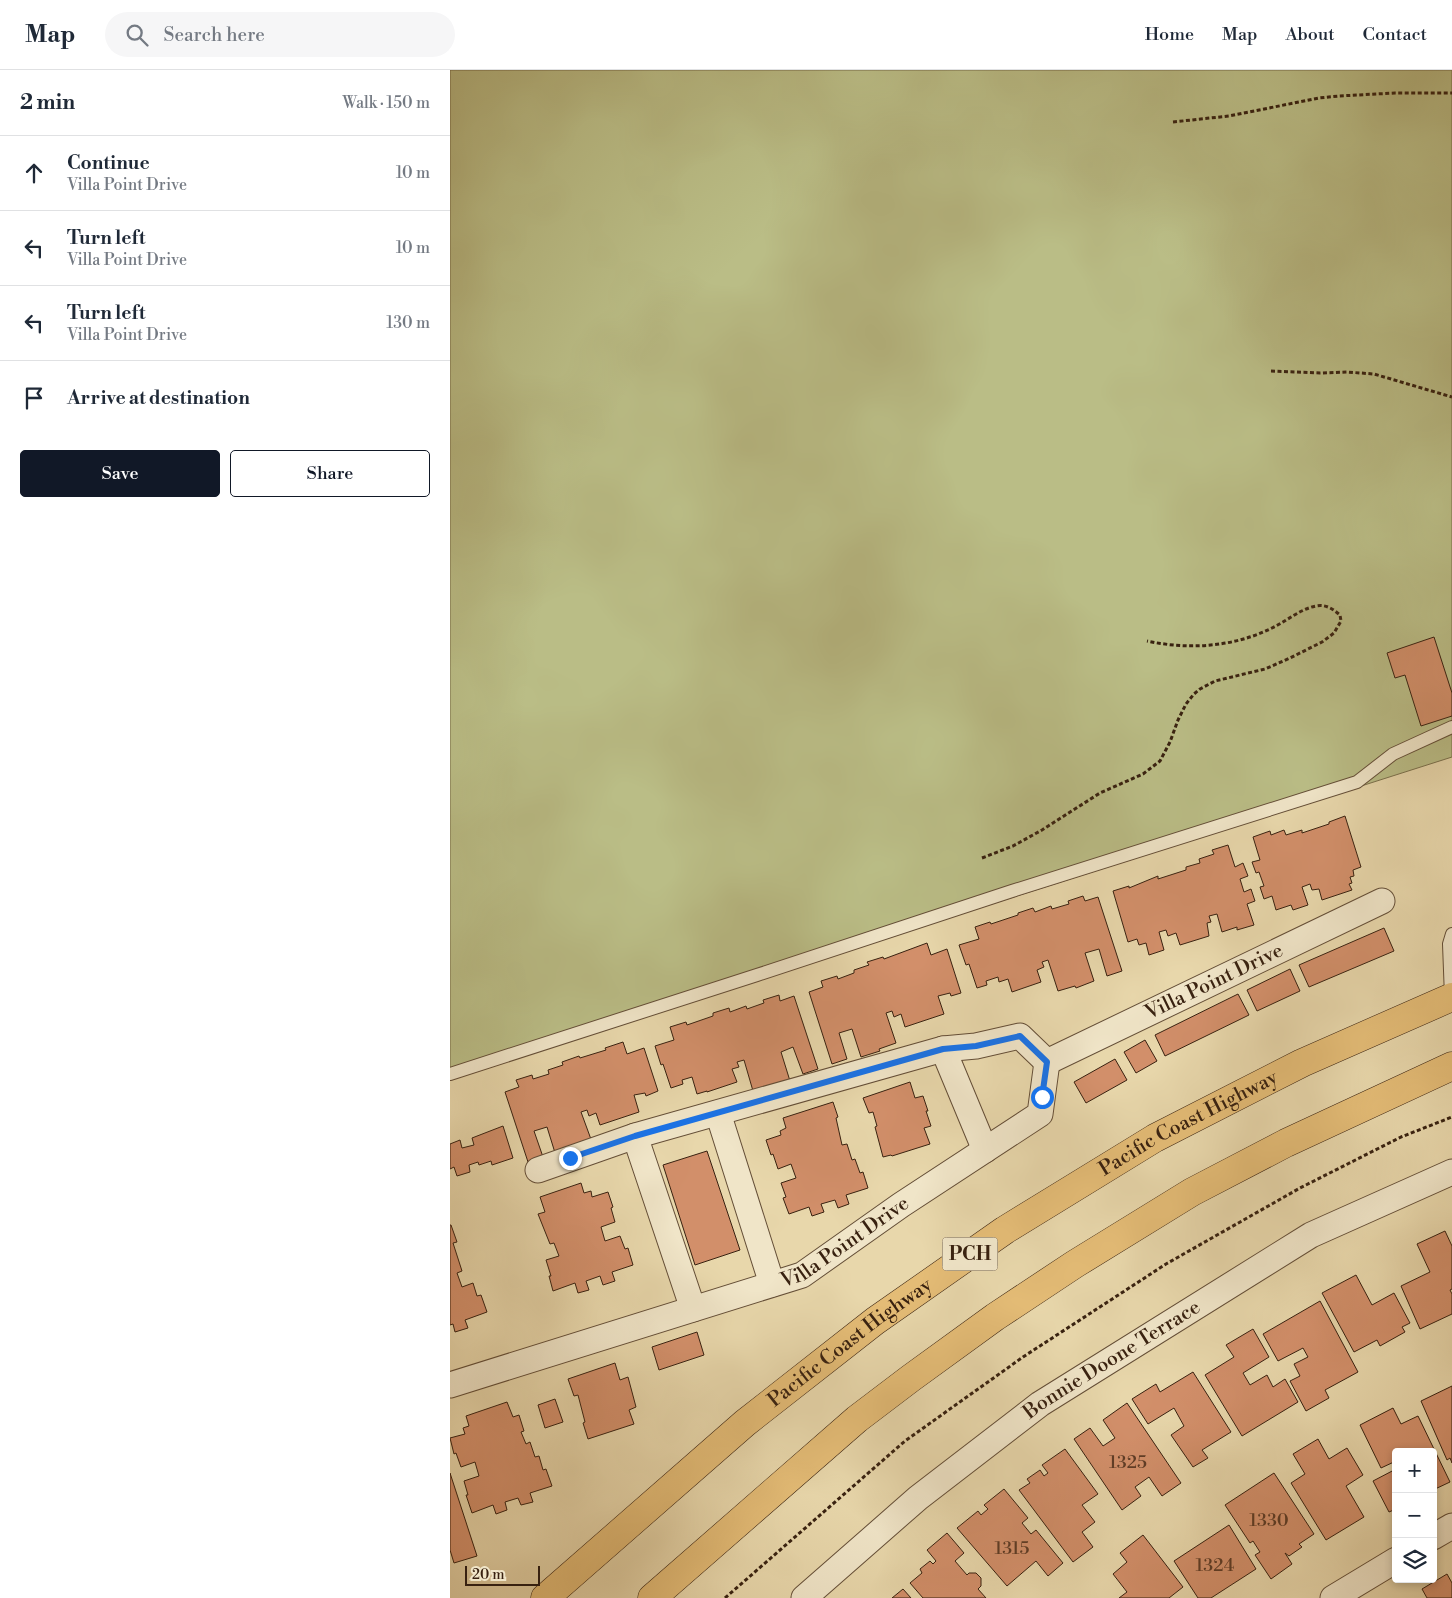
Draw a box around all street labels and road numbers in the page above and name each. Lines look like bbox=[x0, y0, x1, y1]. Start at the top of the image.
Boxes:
street label: Villa Point Drive bbox=[1140, 938, 1287, 1026]
street label: Pacific Coast Highway bbox=[1094, 1065, 1282, 1182]
street label: Villa Point Drive bbox=[776, 1191, 914, 1294]
road number: PCH bbox=[942, 1238, 998, 1270]
street label: Pacific Coast Highway bbox=[763, 1272, 937, 1413]
street label: Bonnie Doone Terrace bbox=[1017, 1295, 1205, 1425]

